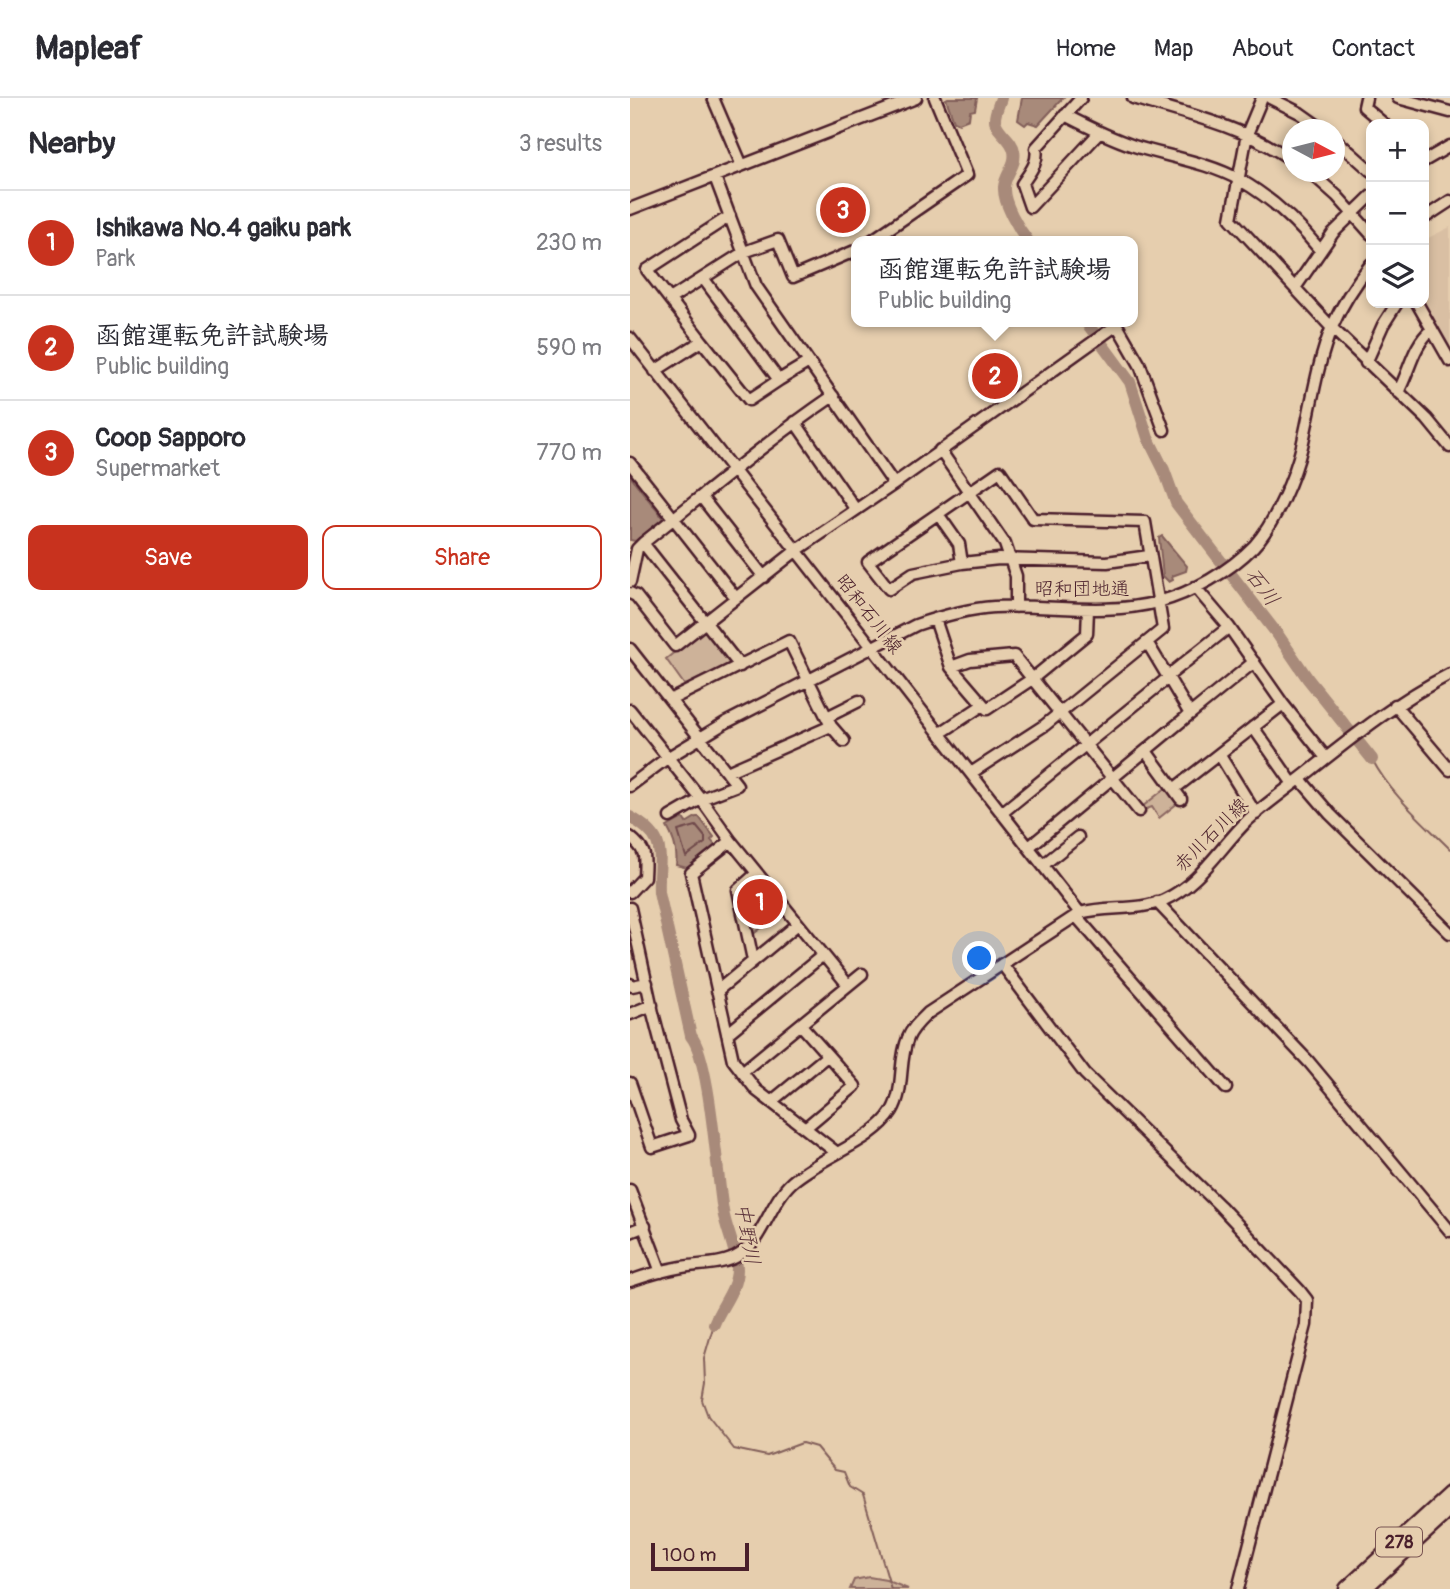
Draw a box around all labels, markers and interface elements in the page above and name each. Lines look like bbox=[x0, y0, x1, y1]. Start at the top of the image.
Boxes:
text: Mapleaf bbox=[35, 28, 143, 69]
text: Home bbox=[1055, 34, 1116, 63]
text: Map bbox=[1154, 34, 1194, 63]
text: About bbox=[1232, 34, 1294, 63]
text: Contact bbox=[1332, 34, 1415, 63]
north arrow bbox=[1282, 119, 1345, 182]
map controls bbox=[1366, 119, 1429, 308]
button: + bbox=[1366, 119, 1429, 182]
text: Nearby bbox=[28, 125, 115, 162]
text: 3 results bbox=[519, 129, 602, 158]
button: − bbox=[1366, 182, 1429, 245]
pin: 3 bbox=[820, 184, 866, 236]
text: Ishikawa No.4 gaiku park bbox=[95, 212, 351, 244]
text: 1 bbox=[47, 228, 56, 257]
text: 230 m bbox=[536, 228, 602, 257]
popup bbox=[851, 236, 1138, 327]
text: Park bbox=[95, 244, 135, 273]
button: layers bbox=[1366, 245, 1429, 308]
text: 函館運転免許試験場 bbox=[877, 254, 1112, 286]
text: Public building bbox=[877, 286, 1011, 315]
text: 函館運転免許試験場 bbox=[95, 320, 329, 352]
text: 2 bbox=[45, 333, 57, 362]
text: 590 m bbox=[537, 333, 602, 362]
pin: 2 bbox=[972, 350, 1018, 402]
text: Public building bbox=[95, 352, 229, 381]
text: Coop Sapporo bbox=[95, 422, 246, 454]
text: 3 bbox=[45, 438, 57, 467]
text: 770 m bbox=[537, 438, 602, 467]
text: Supermarket bbox=[95, 454, 220, 483]
button: Save bbox=[28, 525, 308, 590]
button: Share bbox=[322, 525, 602, 590]
water label: 石川 bbox=[1239, 562, 1285, 612]
street label: 昭和石川線 bbox=[830, 569, 908, 659]
street label: 昭和団地通 bbox=[1034, 577, 1130, 601]
street label: 赤川石川線 bbox=[1169, 793, 1253, 877]
pin: 1 bbox=[737, 876, 783, 928]
your location bbox=[962, 941, 996, 975]
water label: 中野川 bbox=[728, 1201, 766, 1267]
road number: 278 bbox=[1376, 1527, 1422, 1556]
scale bar bbox=[651, 1540, 749, 1572]
text: 100 m bbox=[662, 1543, 716, 1567]

